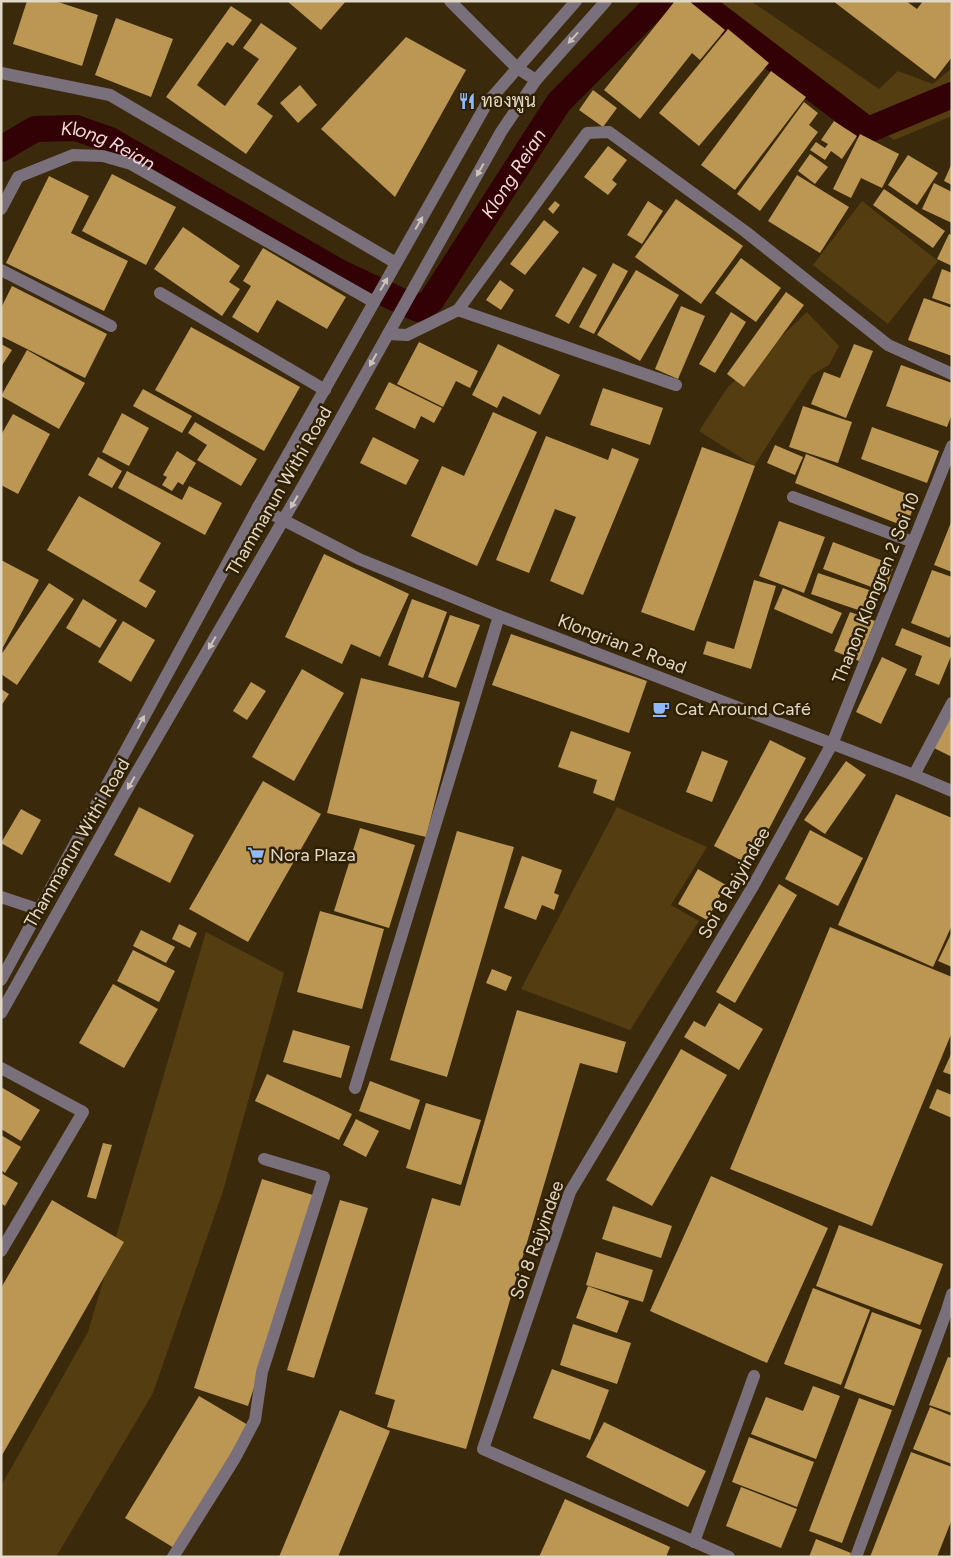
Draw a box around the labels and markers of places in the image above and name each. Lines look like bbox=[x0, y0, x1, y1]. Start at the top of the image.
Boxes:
place label: ทองพูน bbox=[481, 90, 536, 114]
restaurant icon: ทองพูน bbox=[457, 91, 477, 111]
place label: Cat Around Café bbox=[675, 698, 811, 720]
cafe icon: Cat Around Café bbox=[651, 699, 671, 719]
place label: Nora Plaza bbox=[270, 844, 356, 866]
supermarket icon: Nora Plaza bbox=[246, 845, 266, 865]

